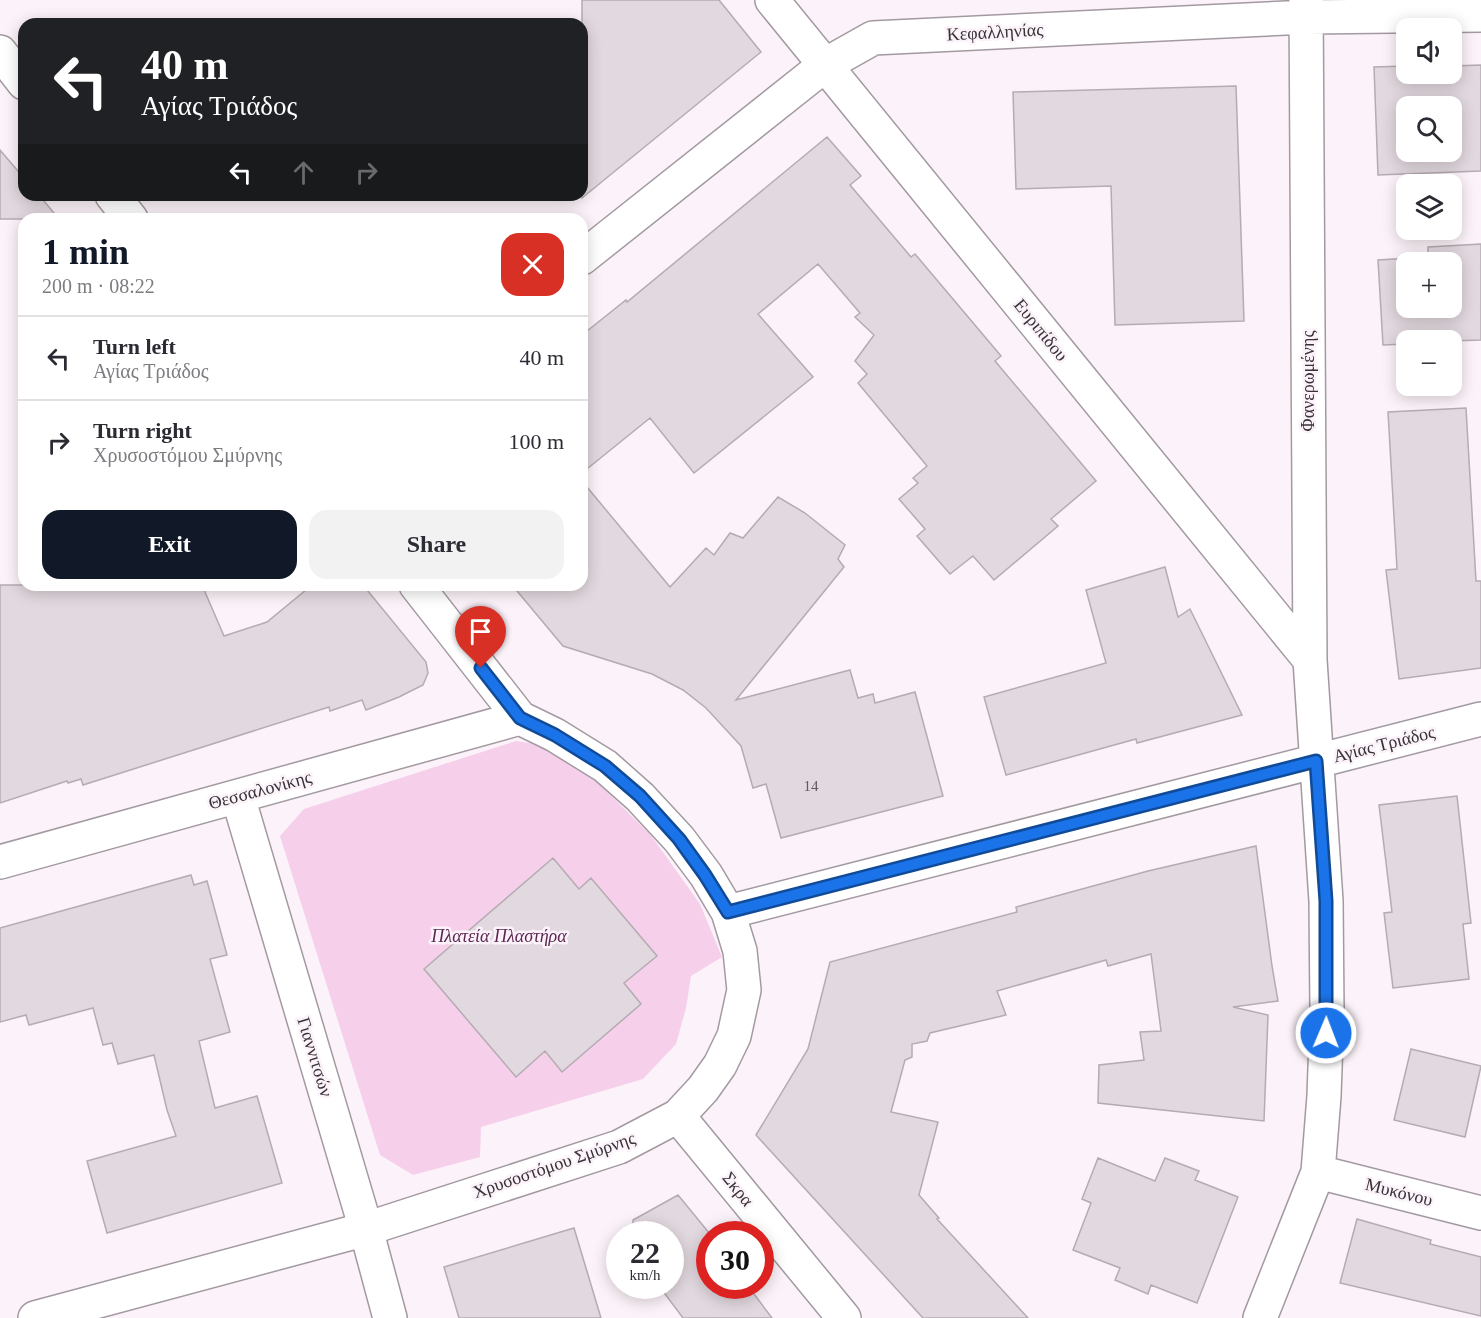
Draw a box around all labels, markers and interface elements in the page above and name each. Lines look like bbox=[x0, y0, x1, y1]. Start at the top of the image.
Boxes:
map controls bbox=[1396, 18, 1462, 396]
button: sound bbox=[1396, 18, 1462, 84]
street label: Κεφαλληνίας bbox=[946, 19, 1044, 45]
icon: left bbox=[42, 42, 120, 120]
text: 40 m bbox=[141, 42, 229, 88]
text: Αγίας Τριάδος bbox=[141, 91, 297, 121]
button: search bbox=[1396, 96, 1462, 162]
icon: left bbox=[224, 156, 257, 189]
icon: ahead bbox=[287, 156, 320, 189]
icon: right bbox=[350, 156, 383, 189]
button: layers bbox=[1396, 174, 1462, 240]
text: 1 min bbox=[42, 232, 129, 272]
button: close bbox=[501, 233, 564, 296]
button: + bbox=[1396, 252, 1462, 318]
text: 200 m · 08:22 bbox=[42, 275, 155, 297]
street label: Ευριπίδου bbox=[1010, 295, 1072, 365]
street label: Φανερωμένης bbox=[1298, 330, 1318, 432]
button: − bbox=[1396, 330, 1462, 396]
text: Turn left bbox=[93, 334, 176, 359]
icon: left bbox=[42, 342, 75, 375]
text: 40 m bbox=[519, 345, 564, 370]
text: Αγίας Τριάδος bbox=[93, 360, 209, 382]
text: Turn right bbox=[93, 418, 192, 443]
icon: right bbox=[42, 426, 75, 459]
text: 100 m bbox=[508, 429, 564, 454]
text: Χρυσοστόμου Σμύρνης bbox=[93, 444, 282, 466]
button: Exit bbox=[42, 510, 297, 579]
button: Share bbox=[309, 510, 564, 579]
pin bbox=[455, 606, 506, 668]
icon: arrive bbox=[464, 615, 497, 648]
street label: Αγίας Τριάδος bbox=[1331, 722, 1437, 766]
street label: Θεσσαλονίκης bbox=[206, 767, 314, 813]
house number: 14 bbox=[804, 778, 819, 794]
park label: Πλατεία Πλαστήρα bbox=[430, 926, 567, 946]
position arrow bbox=[1294, 1001, 1358, 1065]
street label: Γιαννιτσών bbox=[293, 1015, 337, 1099]
street label: Χρυσοστόμου Σμύρνης bbox=[470, 1128, 638, 1202]
street label: Σκρα bbox=[718, 1168, 758, 1210]
street label: Μυκόνου bbox=[1363, 1174, 1435, 1210]
speed limit sign: 30 bbox=[696, 1221, 774, 1299]
text: 22 bbox=[630, 1236, 660, 1269]
text: km/h bbox=[630, 1267, 660, 1283]

